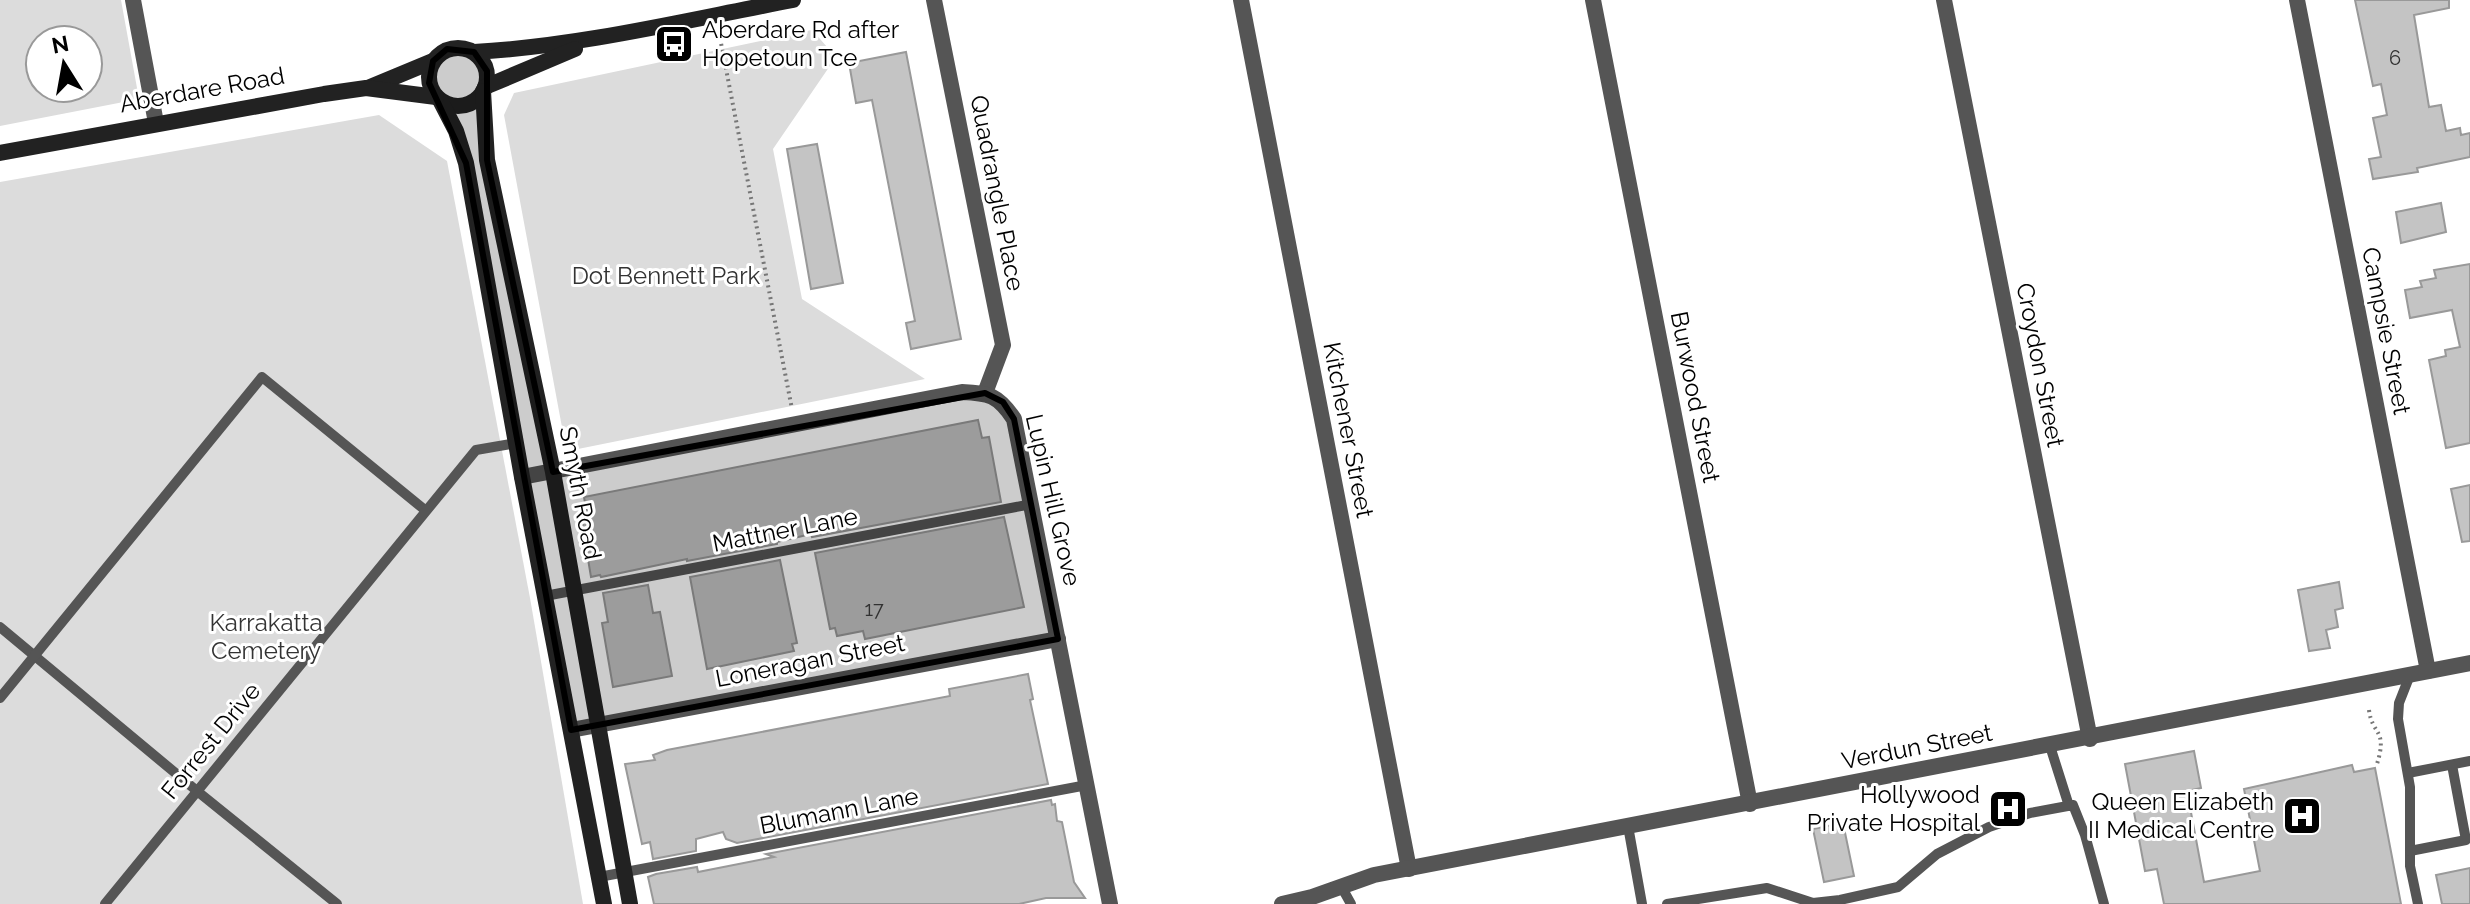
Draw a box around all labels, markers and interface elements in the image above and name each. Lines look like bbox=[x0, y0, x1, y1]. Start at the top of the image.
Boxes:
place label: Aberdare Rd after Hopetoun Tce bbox=[702, 15, 900, 72]
bus stop icon: Aberdare Rd after Hopetoun Tce bbox=[653, 23, 695, 65]
north arrow bbox=[24, 24, 104, 104]
text: N bbox=[49, 30, 71, 59]
house number: 6 bbox=[2389, 46, 2401, 70]
street label: Aberdare Road bbox=[117, 61, 287, 118]
street label: Quadrangle Place bbox=[964, 92, 1031, 293]
street label: Campsie Street bbox=[2356, 245, 2417, 417]
park label: Dot Bennett Park bbox=[572, 261, 761, 290]
street label: Croydon Street bbox=[2010, 280, 2071, 450]
street label: Burwood Street bbox=[1665, 309, 1726, 485]
street label: Kitchener Street bbox=[1317, 340, 1380, 520]
street label: Lupin Hill Grove bbox=[1020, 411, 1087, 589]
street label: Smyth Road bbox=[553, 424, 608, 562]
street label: Mattner Lane bbox=[710, 501, 860, 558]
house number: 17 bbox=[864, 597, 884, 621]
park label: Karrakatta Cemetery bbox=[209, 608, 323, 665]
street label: Loneragan Street bbox=[713, 628, 907, 693]
street label: Forrest Drive bbox=[155, 677, 266, 805]
street label: Verdun Street bbox=[1839, 718, 1995, 775]
place label: Hollywood Private Hospital bbox=[1807, 780, 1980, 837]
street label: Blumann Lane bbox=[757, 781, 921, 840]
place label: Queen Elizabeth II Medical Centre bbox=[2088, 787, 2274, 844]
hospital icon: Hollywood Private Hospital bbox=[1987, 788, 2029, 830]
hospital icon: Queen Elizabeth II Medical Centre bbox=[2281, 795, 2323, 837]

